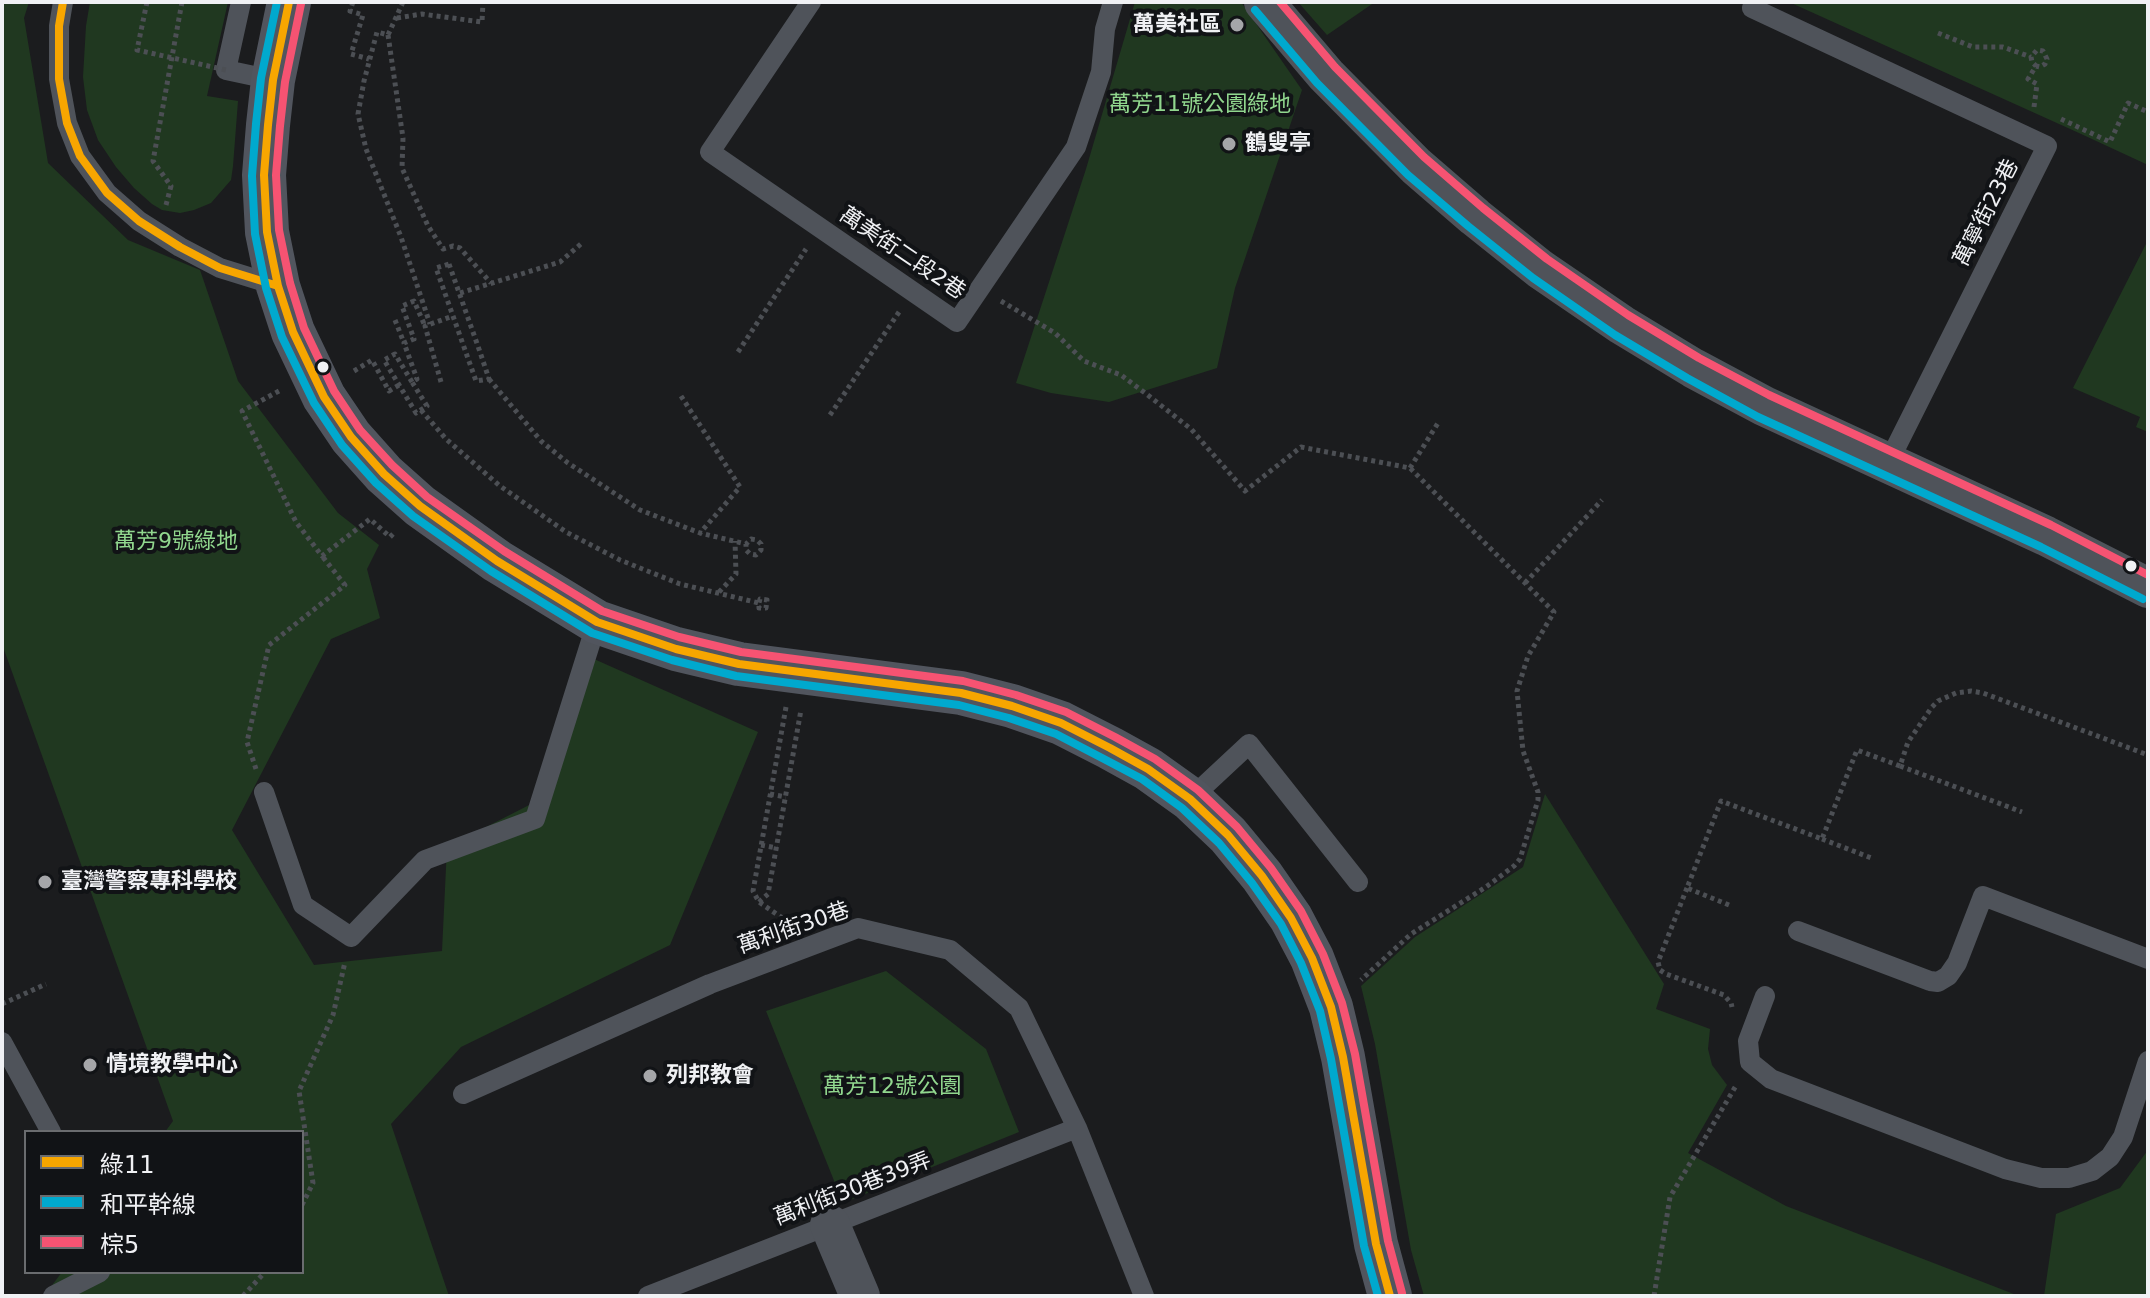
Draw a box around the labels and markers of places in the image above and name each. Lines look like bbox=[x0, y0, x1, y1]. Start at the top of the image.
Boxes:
place label: 萬美社區 bbox=[1133, 12, 1221, 38]
marker: 萬美社區 bbox=[1228, 16, 1246, 34]
place label: 鶴叟亭 bbox=[1245, 131, 1311, 157]
marker: 鶴叟亭 bbox=[1220, 135, 1238, 153]
unlabelled marker bbox=[315, 359, 331, 375]
unlabelled marker bbox=[2123, 558, 2139, 574]
place label: 臺灣警察專科學校 bbox=[61, 869, 237, 895]
marker: 臺灣警察專科學校 bbox=[36, 873, 54, 891]
place label: 情境教學中心 bbox=[106, 1052, 238, 1078]
marker: 情境教學中心 bbox=[81, 1056, 99, 1074]
place label: 列邦教會 bbox=[666, 1063, 754, 1089]
marker: 列邦教會 bbox=[641, 1067, 659, 1085]

